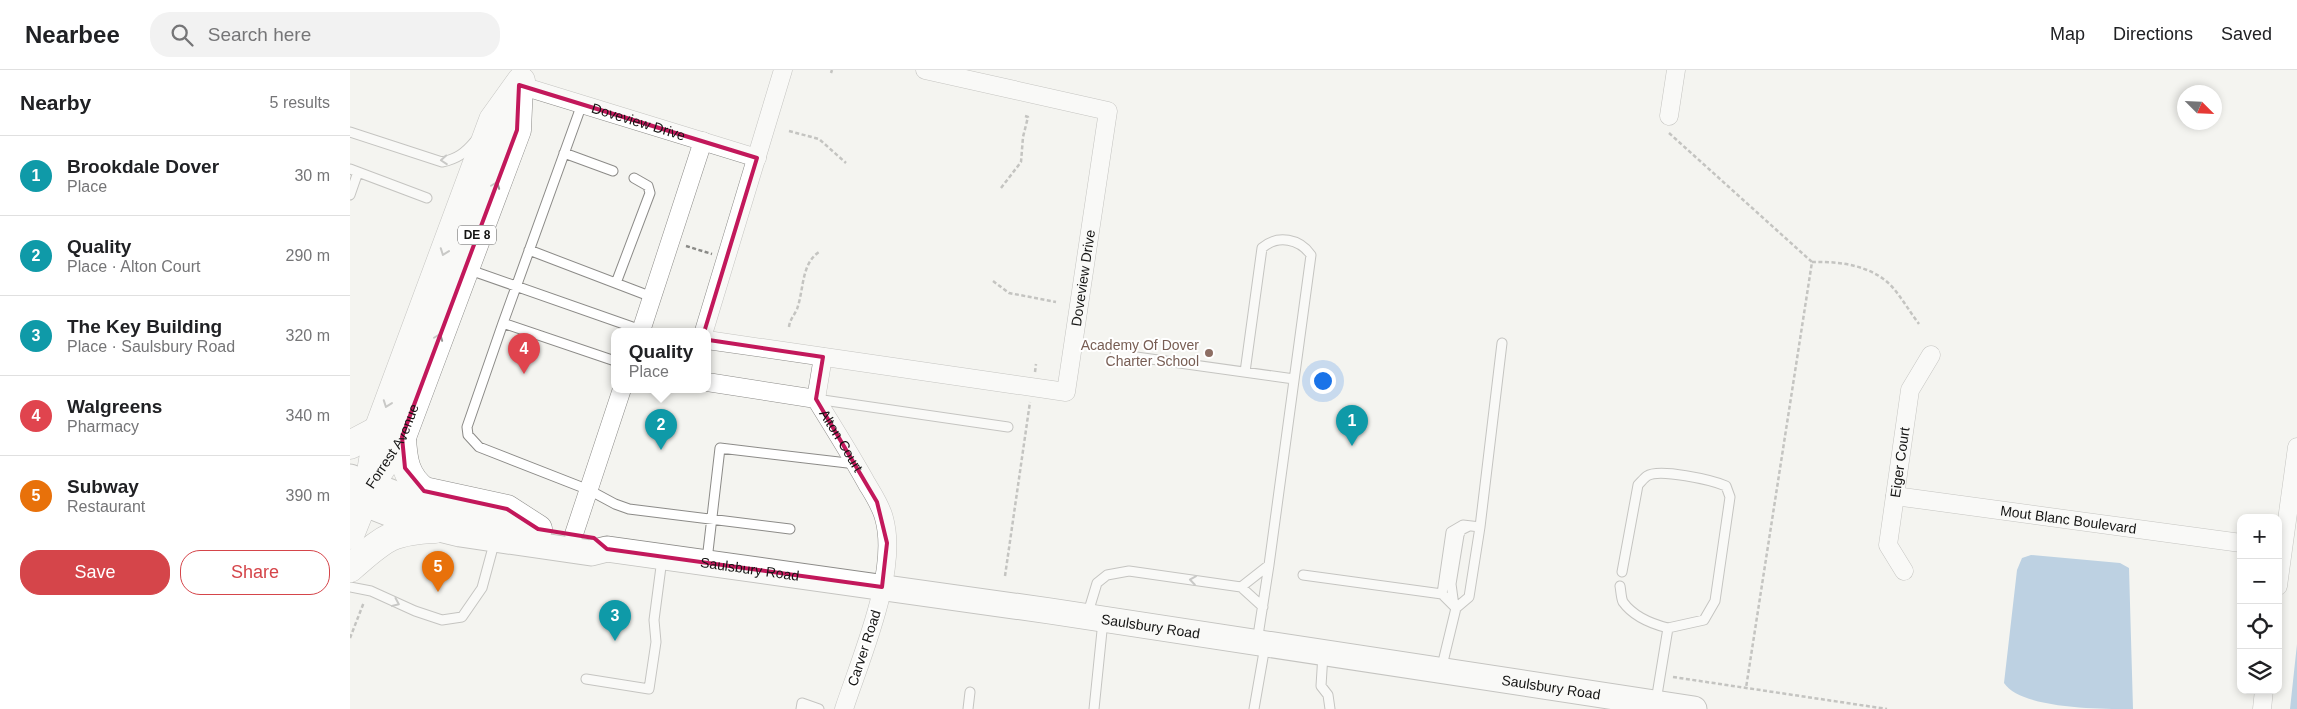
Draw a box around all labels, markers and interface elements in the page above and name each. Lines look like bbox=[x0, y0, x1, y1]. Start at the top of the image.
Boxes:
search box bbox=[150, 12, 500, 57]
text: Nearbee bbox=[25, 21, 120, 48]
icon: search bbox=[168, 21, 196, 49]
text: Search here bbox=[208, 24, 311, 45]
text: Map bbox=[2050, 24, 2085, 44]
text: Directions bbox=[2113, 24, 2193, 44]
text: Saved bbox=[2221, 24, 2272, 44]
north arrow bbox=[2177, 85, 2222, 130]
text: Nearby bbox=[20, 91, 91, 114]
text: 5 results bbox=[270, 94, 330, 111]
street label: Doveview Drive bbox=[590, 100, 688, 144]
one-way arrow bbox=[440, 155, 448, 166]
text: Brookdale Dover bbox=[67, 156, 219, 177]
text: 1 bbox=[32, 167, 40, 184]
text: 30 m bbox=[294, 167, 330, 184]
text: Place bbox=[67, 178, 107, 195]
one-way arrow bbox=[490, 181, 500, 190]
road number: DE 8 bbox=[458, 226, 496, 244]
street label: Doveview Drive bbox=[1068, 228, 1098, 327]
text: Quality bbox=[67, 236, 131, 257]
text: 2 bbox=[32, 247, 40, 264]
text: 290 m bbox=[286, 247, 330, 264]
one-way arrow bbox=[440, 247, 450, 256]
text: Place · Alton Court bbox=[67, 258, 200, 275]
text: The Key Building bbox=[67, 316, 222, 337]
text: 3 bbox=[32, 327, 40, 344]
text: 320 m bbox=[286, 327, 330, 344]
popup bbox=[611, 328, 711, 393]
one-way arrow bbox=[433, 333, 443, 342]
pin: 4 bbox=[508, 333, 540, 374]
place label: Academy Of Dover Charter School bbox=[1081, 337, 1199, 369]
text: Place · Saulsbury Road bbox=[67, 338, 235, 355]
text: Quality bbox=[629, 341, 693, 362]
marker: Academy Of Dover Charter School bbox=[1203, 347, 1215, 359]
text: Place bbox=[629, 363, 669, 380]
your location bbox=[1310, 368, 1336, 394]
text: Walgreens bbox=[67, 396, 162, 417]
one-way arrow bbox=[383, 399, 393, 408]
street label: Forrest Avenue bbox=[362, 401, 422, 491]
pin: 1 bbox=[1336, 405, 1368, 446]
street label: Alton Court bbox=[816, 406, 866, 475]
text: 4 bbox=[32, 407, 40, 424]
text: 340 m bbox=[286, 407, 330, 424]
pin: 2 bbox=[645, 409, 677, 450]
text: Pharmacy bbox=[67, 418, 139, 435]
street label: Eiger Court bbox=[1887, 426, 1913, 499]
text: Subway bbox=[67, 476, 139, 497]
text: 5 bbox=[32, 487, 40, 504]
text: 390 m bbox=[286, 487, 330, 504]
text: Restaurant bbox=[67, 498, 145, 515]
street label: Mout Blanc Boulevard bbox=[1999, 502, 2137, 537]
map controls bbox=[2237, 514, 2282, 694]
button: + bbox=[2237, 514, 2282, 559]
button: Save bbox=[20, 550, 170, 595]
button: Share bbox=[180, 550, 330, 595]
pin: 5 bbox=[422, 551, 454, 592]
street label: Saulsbury Road bbox=[699, 554, 800, 584]
button: − bbox=[2237, 559, 2282, 604]
one-way arrow bbox=[1188, 575, 1196, 586]
one-way arrow bbox=[391, 596, 400, 607]
pin: 3 bbox=[599, 600, 631, 641]
button: locate bbox=[2237, 604, 2282, 649]
street label: Carver Road bbox=[844, 608, 884, 688]
street label: Saulsbury Road bbox=[1100, 611, 1201, 642]
button: layers bbox=[2237, 649, 2282, 694]
street label: Saulsbury Road bbox=[1501, 672, 1602, 703]

